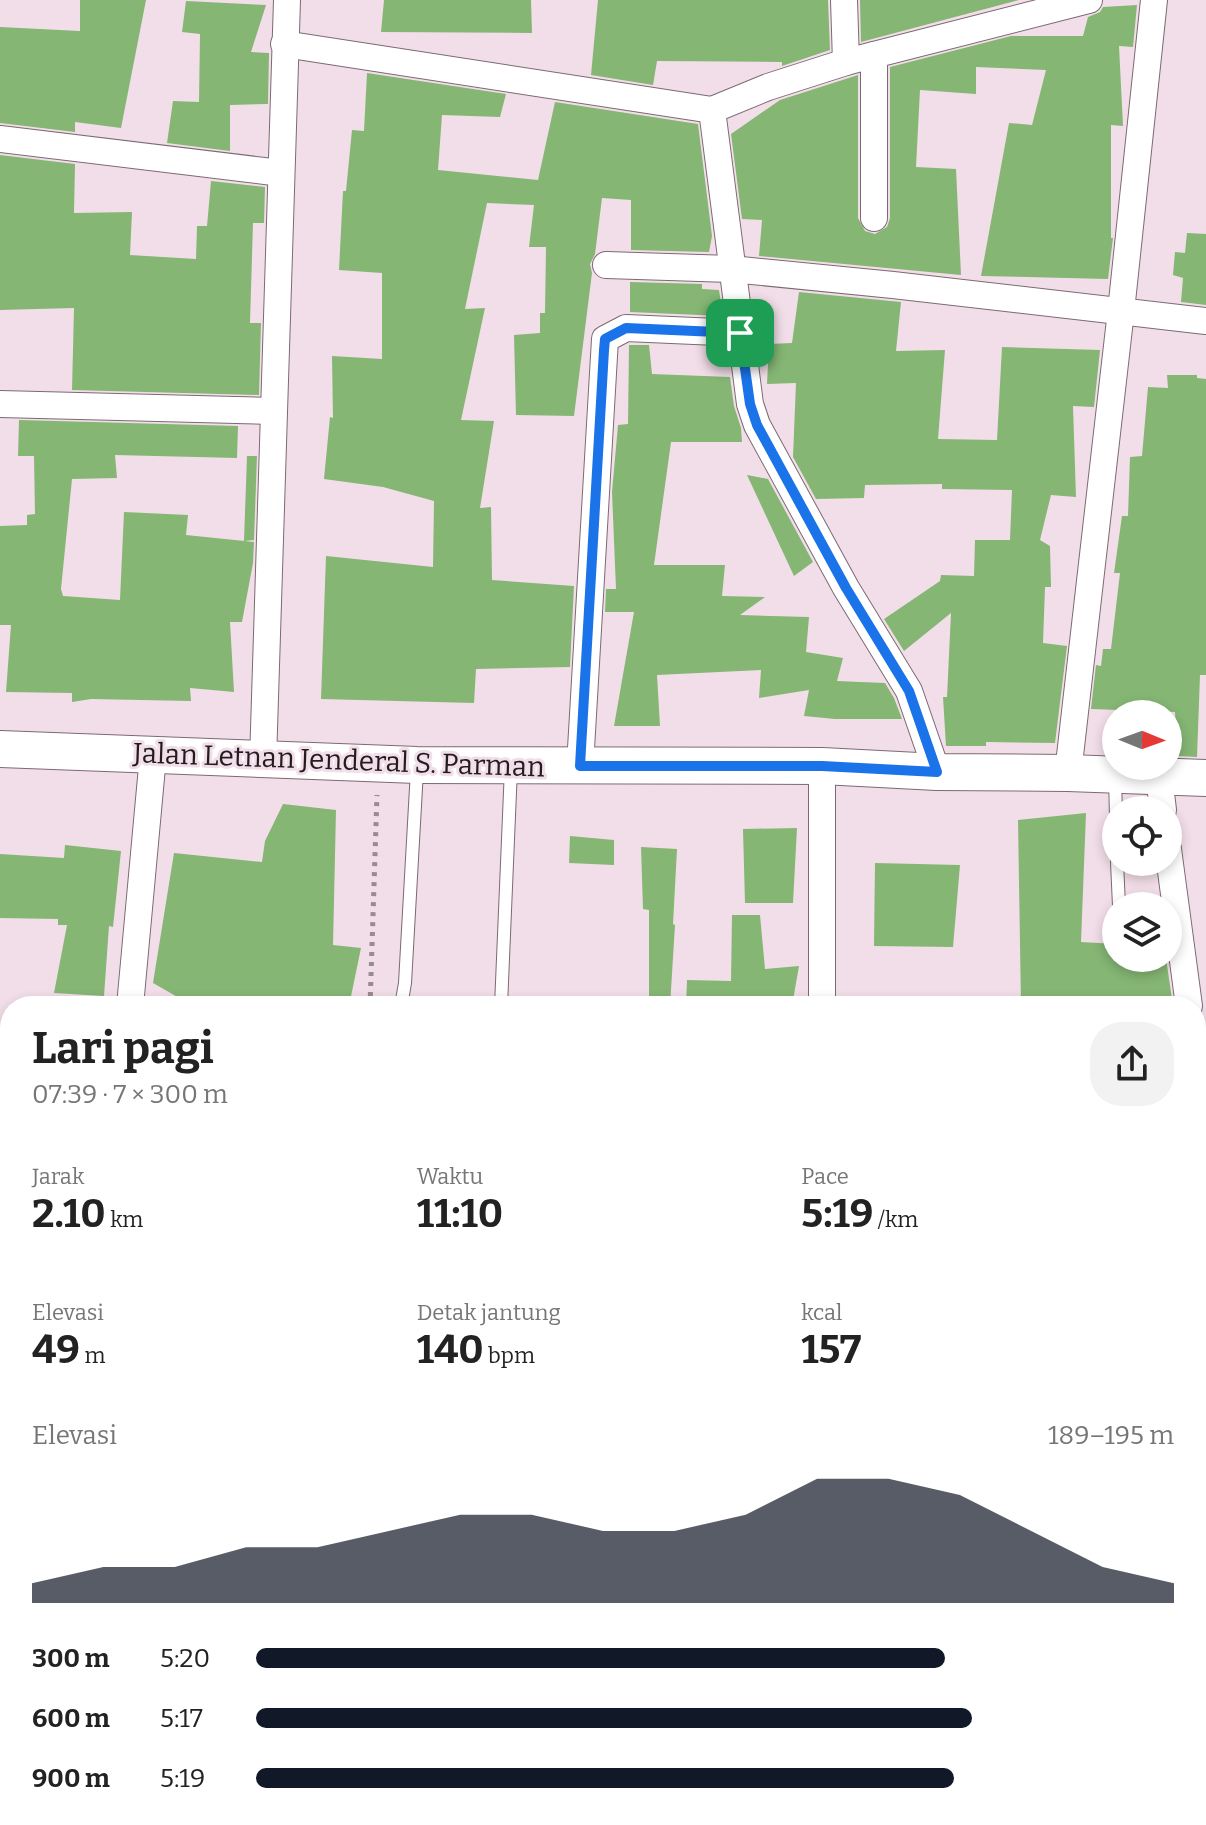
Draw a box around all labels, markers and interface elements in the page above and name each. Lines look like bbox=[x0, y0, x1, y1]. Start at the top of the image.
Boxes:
pin bbox=[706, 299, 774, 367]
icon: arrive bbox=[718, 311, 762, 355]
north arrow bbox=[1102, 700, 1182, 780]
map controls bbox=[1102, 700, 1182, 972]
street label: Jalan Letnan Jenderal S. Parman bbox=[132, 736, 546, 784]
button: locate bbox=[1102, 796, 1182, 876]
button: layers bbox=[1102, 892, 1182, 972]
text: Lari pagi bbox=[32, 1022, 214, 1075]
button: share bbox=[1090, 1022, 1174, 1106]
text: 07:39 · 7 × 300 m bbox=[32, 1079, 228, 1110]
text: Jarak bbox=[32, 1163, 84, 1190]
text: Waktu bbox=[417, 1163, 483, 1190]
text: Pace bbox=[801, 1163, 849, 1190]
text: 2.10 bbox=[32, 1190, 106, 1238]
text: 11:10 bbox=[417, 1190, 503, 1238]
text: 5:19 bbox=[801, 1190, 873, 1238]
text: km bbox=[106, 1206, 143, 1233]
text: /km bbox=[873, 1206, 918, 1233]
text: Elevasi bbox=[32, 1299, 104, 1326]
text: Detak jantung bbox=[417, 1299, 561, 1326]
text: kcal bbox=[801, 1299, 842, 1326]
text: 49 bbox=[32, 1326, 80, 1374]
text: 140 bbox=[417, 1326, 484, 1374]
text: 157 bbox=[801, 1326, 861, 1374]
text: m bbox=[80, 1342, 105, 1369]
text: bpm bbox=[484, 1342, 535, 1369]
text: Elevasi bbox=[32, 1420, 117, 1451]
text: 189–195 m bbox=[1048, 1420, 1174, 1451]
text: 300 m bbox=[32, 1643, 109, 1674]
text: 5:20 bbox=[160, 1643, 210, 1674]
text: 600 m bbox=[32, 1703, 110, 1734]
text: 5:17 bbox=[160, 1703, 203, 1734]
text: 900 m bbox=[32, 1763, 110, 1794]
text: 5:19 bbox=[160, 1763, 205, 1794]

